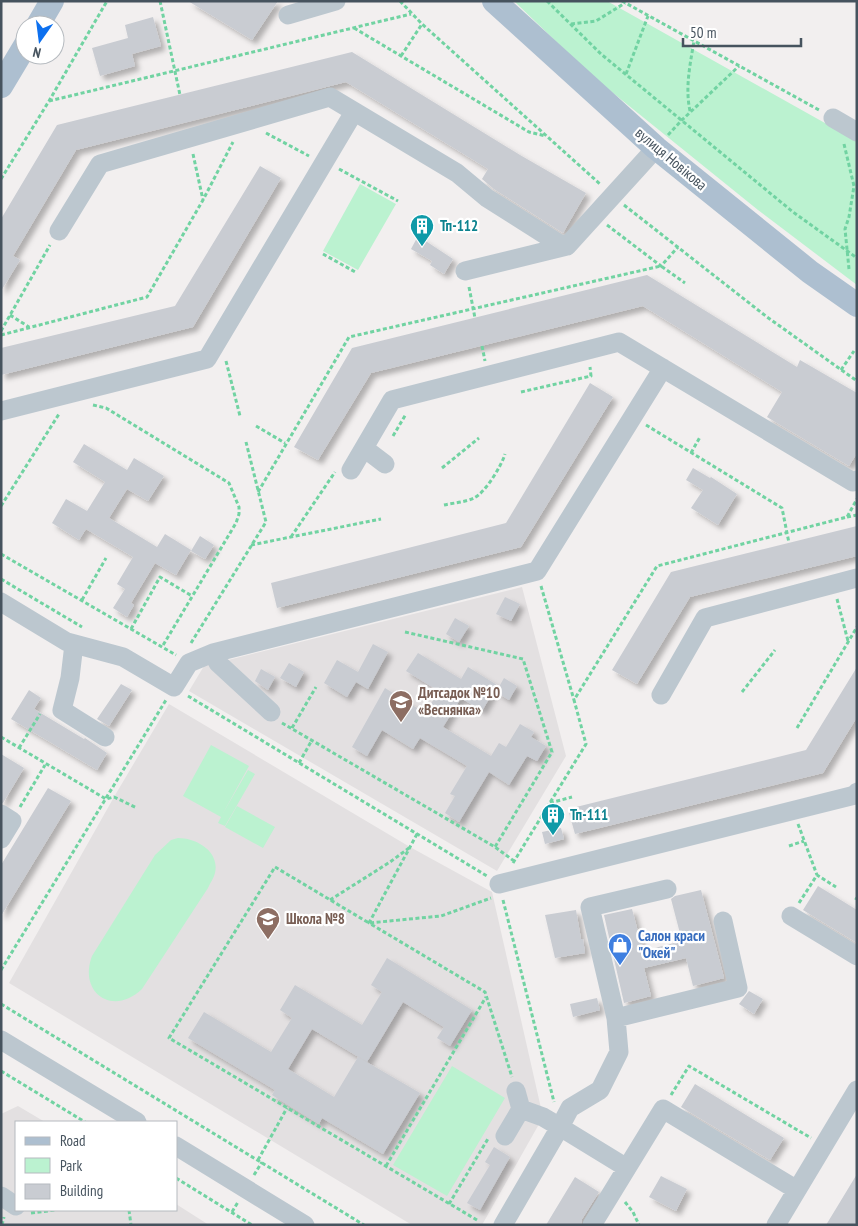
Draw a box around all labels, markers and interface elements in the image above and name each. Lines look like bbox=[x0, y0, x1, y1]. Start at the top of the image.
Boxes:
north arrow bbox=[15, 15, 65, 65]
scale bar bbox=[683, 15, 800, 47]
text: 50 m bbox=[690, 23, 716, 42]
text: N bbox=[31, 43, 43, 62]
street label: вулиця Новікова bbox=[632, 123, 711, 194]
building icon: Тп-112 bbox=[409, 213, 435, 247]
place label: Тп-112 bbox=[440, 216, 478, 235]
place label: Дитсадок №10 «Веснянка» bbox=[418, 683, 500, 719]
school or university icon: Дитсадок №10 «Веснянка» bbox=[388, 689, 414, 723]
building icon: Тп-111 bbox=[540, 802, 566, 836]
place label: Тп-111 bbox=[570, 805, 608, 824]
school or university icon: Школа №8 bbox=[255, 906, 281, 940]
place label: Школа №8 bbox=[286, 909, 345, 928]
place label: Салон краси "Окей" bbox=[638, 926, 705, 962]
shop icon: Салон краси "Окей" bbox=[607, 932, 633, 966]
legend bbox=[15, 1121, 178, 1211]
text: Road bbox=[60, 1131, 86, 1150]
text: Park bbox=[60, 1156, 82, 1175]
text: Building bbox=[60, 1181, 103, 1200]

